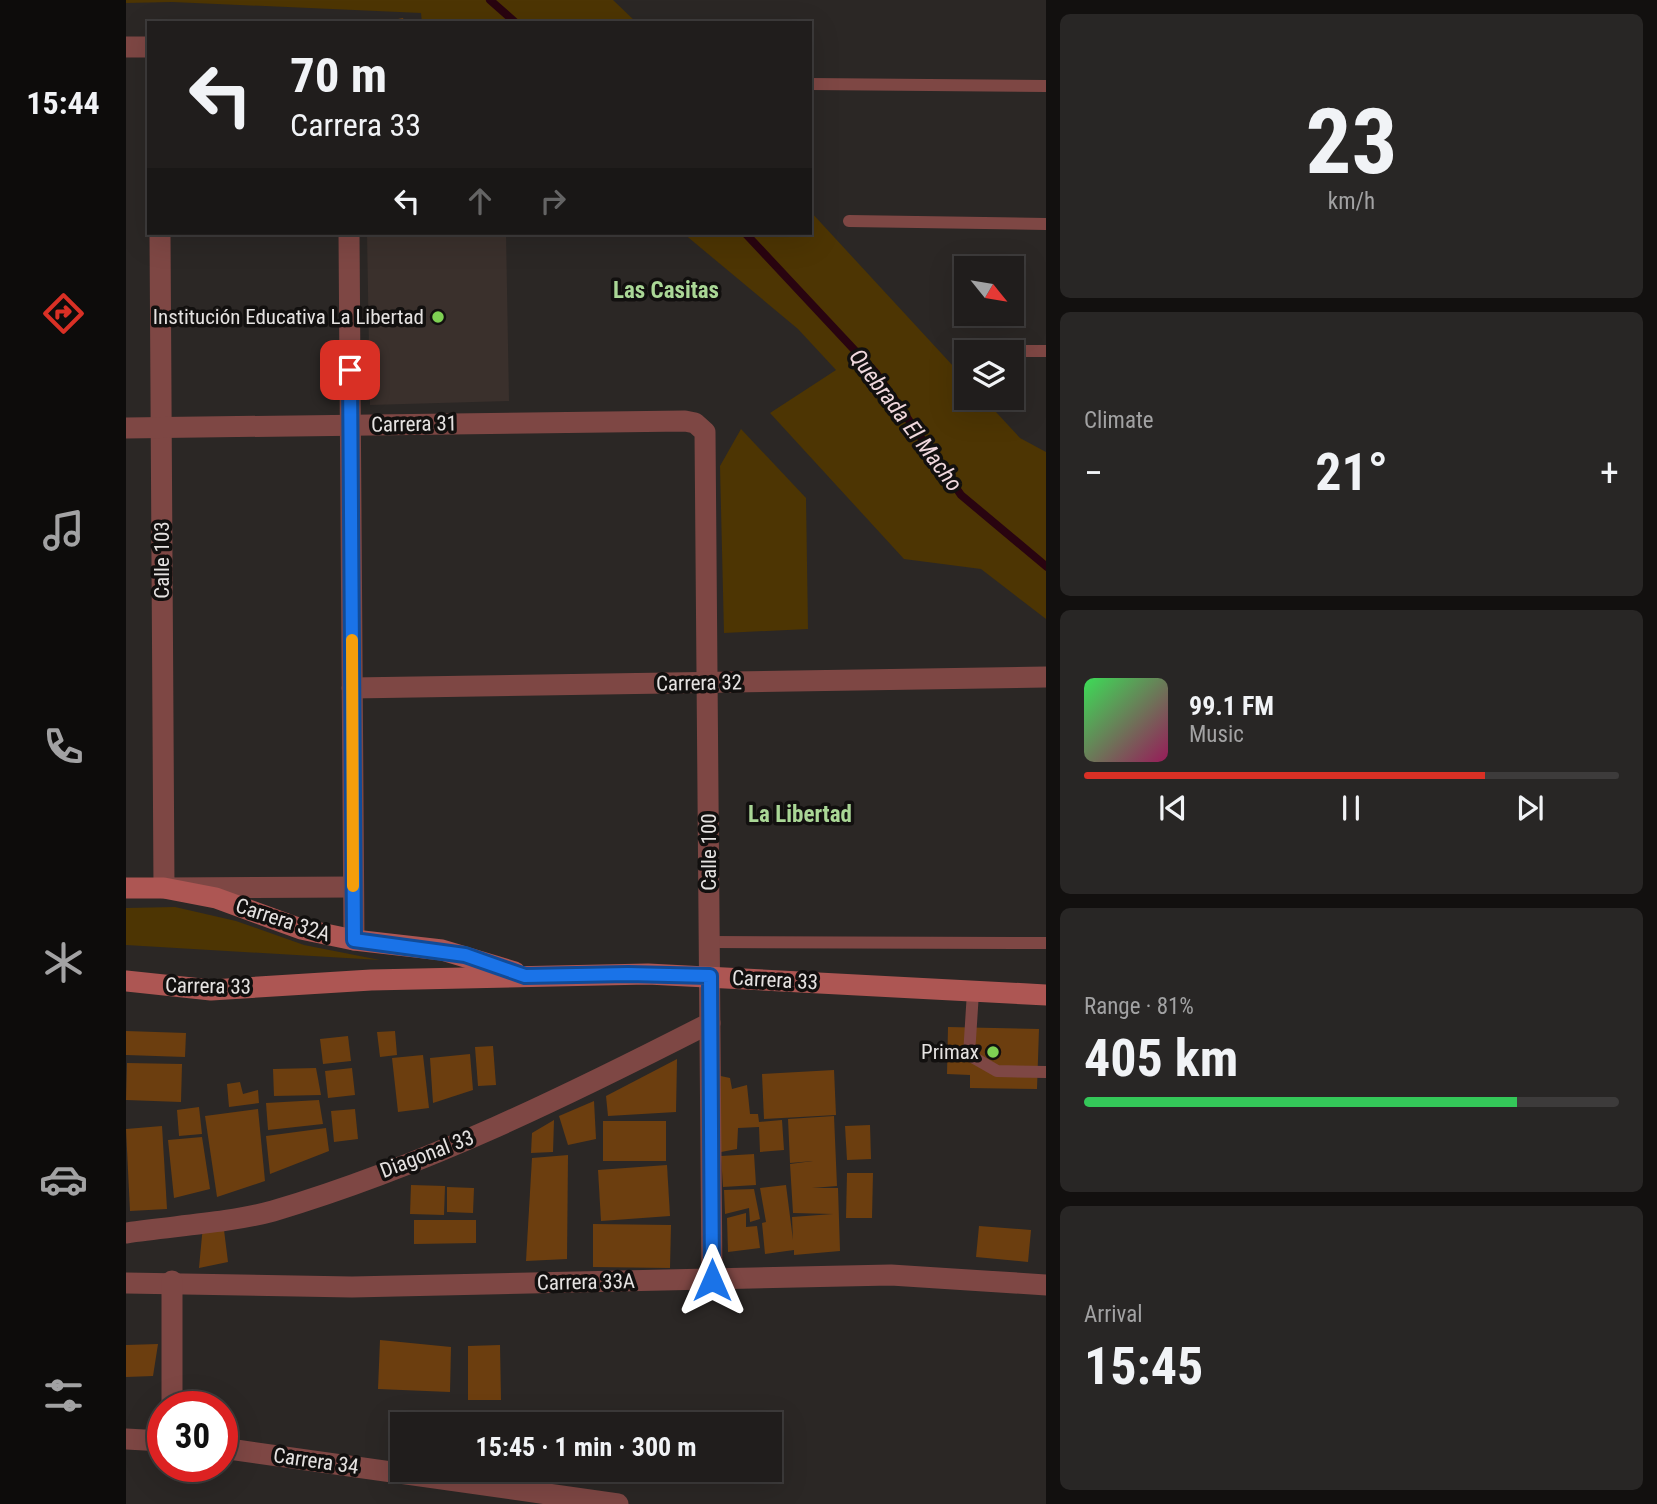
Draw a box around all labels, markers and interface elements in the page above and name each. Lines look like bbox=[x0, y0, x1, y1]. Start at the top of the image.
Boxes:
text: 70 m bbox=[290, 47, 387, 104]
icon: left bbox=[175, 49, 266, 140]
text: 15:44 bbox=[26, 84, 100, 122]
text: 23 bbox=[1306, 89, 1397, 195]
text: Carrera 33 bbox=[290, 106, 421, 144]
icon: left bbox=[388, 182, 426, 220]
icon: ahead bbox=[461, 182, 499, 220]
icon: right bbox=[534, 182, 572, 220]
text: km/h bbox=[1328, 188, 1375, 215]
north arrow bbox=[954, 256, 1024, 326]
map controls bbox=[954, 256, 1024, 410]
district label: Las Casitas bbox=[613, 277, 719, 304]
icon: directions bbox=[39, 289, 88, 338]
place label: Institución Educativa La Libertad bbox=[153, 305, 424, 329]
marker: Institución Educativa La Libertad bbox=[430, 309, 446, 325]
pin bbox=[320, 340, 380, 400]
button: layers bbox=[954, 340, 1024, 410]
water label: Quebrada El Macho bbox=[843, 344, 968, 497]
icon: arrive bbox=[331, 351, 369, 389]
text: Climate bbox=[1084, 407, 1154, 434]
street label: Carrera 31 bbox=[371, 411, 457, 437]
text: 21° bbox=[1315, 442, 1388, 503]
text: − bbox=[1084, 451, 1103, 495]
text: + bbox=[1600, 451, 1619, 495]
icon: music bbox=[39, 506, 88, 555]
street label: Calle 103 bbox=[150, 521, 174, 599]
street label: Carrera 32 bbox=[656, 670, 742, 696]
text: 99.1 FM bbox=[1189, 691, 1274, 721]
text: Music bbox=[1189, 721, 1244, 748]
icon: phone bbox=[39, 722, 88, 771]
icon: previous bbox=[1154, 789, 1192, 827]
icon: pause bbox=[1332, 789, 1370, 827]
icon: next bbox=[1511, 789, 1549, 827]
district label: La Libertad bbox=[748, 801, 852, 828]
street label: Calle 100 bbox=[697, 813, 721, 891]
street label: Carrera 32A bbox=[233, 893, 333, 947]
icon: climate bbox=[39, 938, 88, 987]
street label: Carrera 33 bbox=[731, 966, 819, 994]
street label: Carrera 33 bbox=[165, 973, 251, 999]
text: Range · 81% bbox=[1084, 993, 1194, 1020]
text: 405 km bbox=[1084, 1028, 1238, 1089]
place label: Primax bbox=[921, 1040, 979, 1064]
marker: Primax bbox=[985, 1044, 1001, 1060]
street label: Diagonal 33 bbox=[377, 1125, 477, 1183]
icon: car bbox=[39, 1155, 88, 1204]
position arrow bbox=[675, 1243, 749, 1317]
street label: Carrera 33A bbox=[537, 1269, 635, 1295]
text: Arrival bbox=[1084, 1301, 1143, 1328]
text: 15:45 bbox=[1084, 1336, 1203, 1397]
icon: filters bbox=[39, 1371, 88, 1420]
speed limit sign: 30 bbox=[147, 1391, 238, 1482]
text: 15:45 · 1 min · 300 m bbox=[476, 1432, 696, 1462]
street label: Carrera 34 bbox=[272, 1443, 360, 1479]

